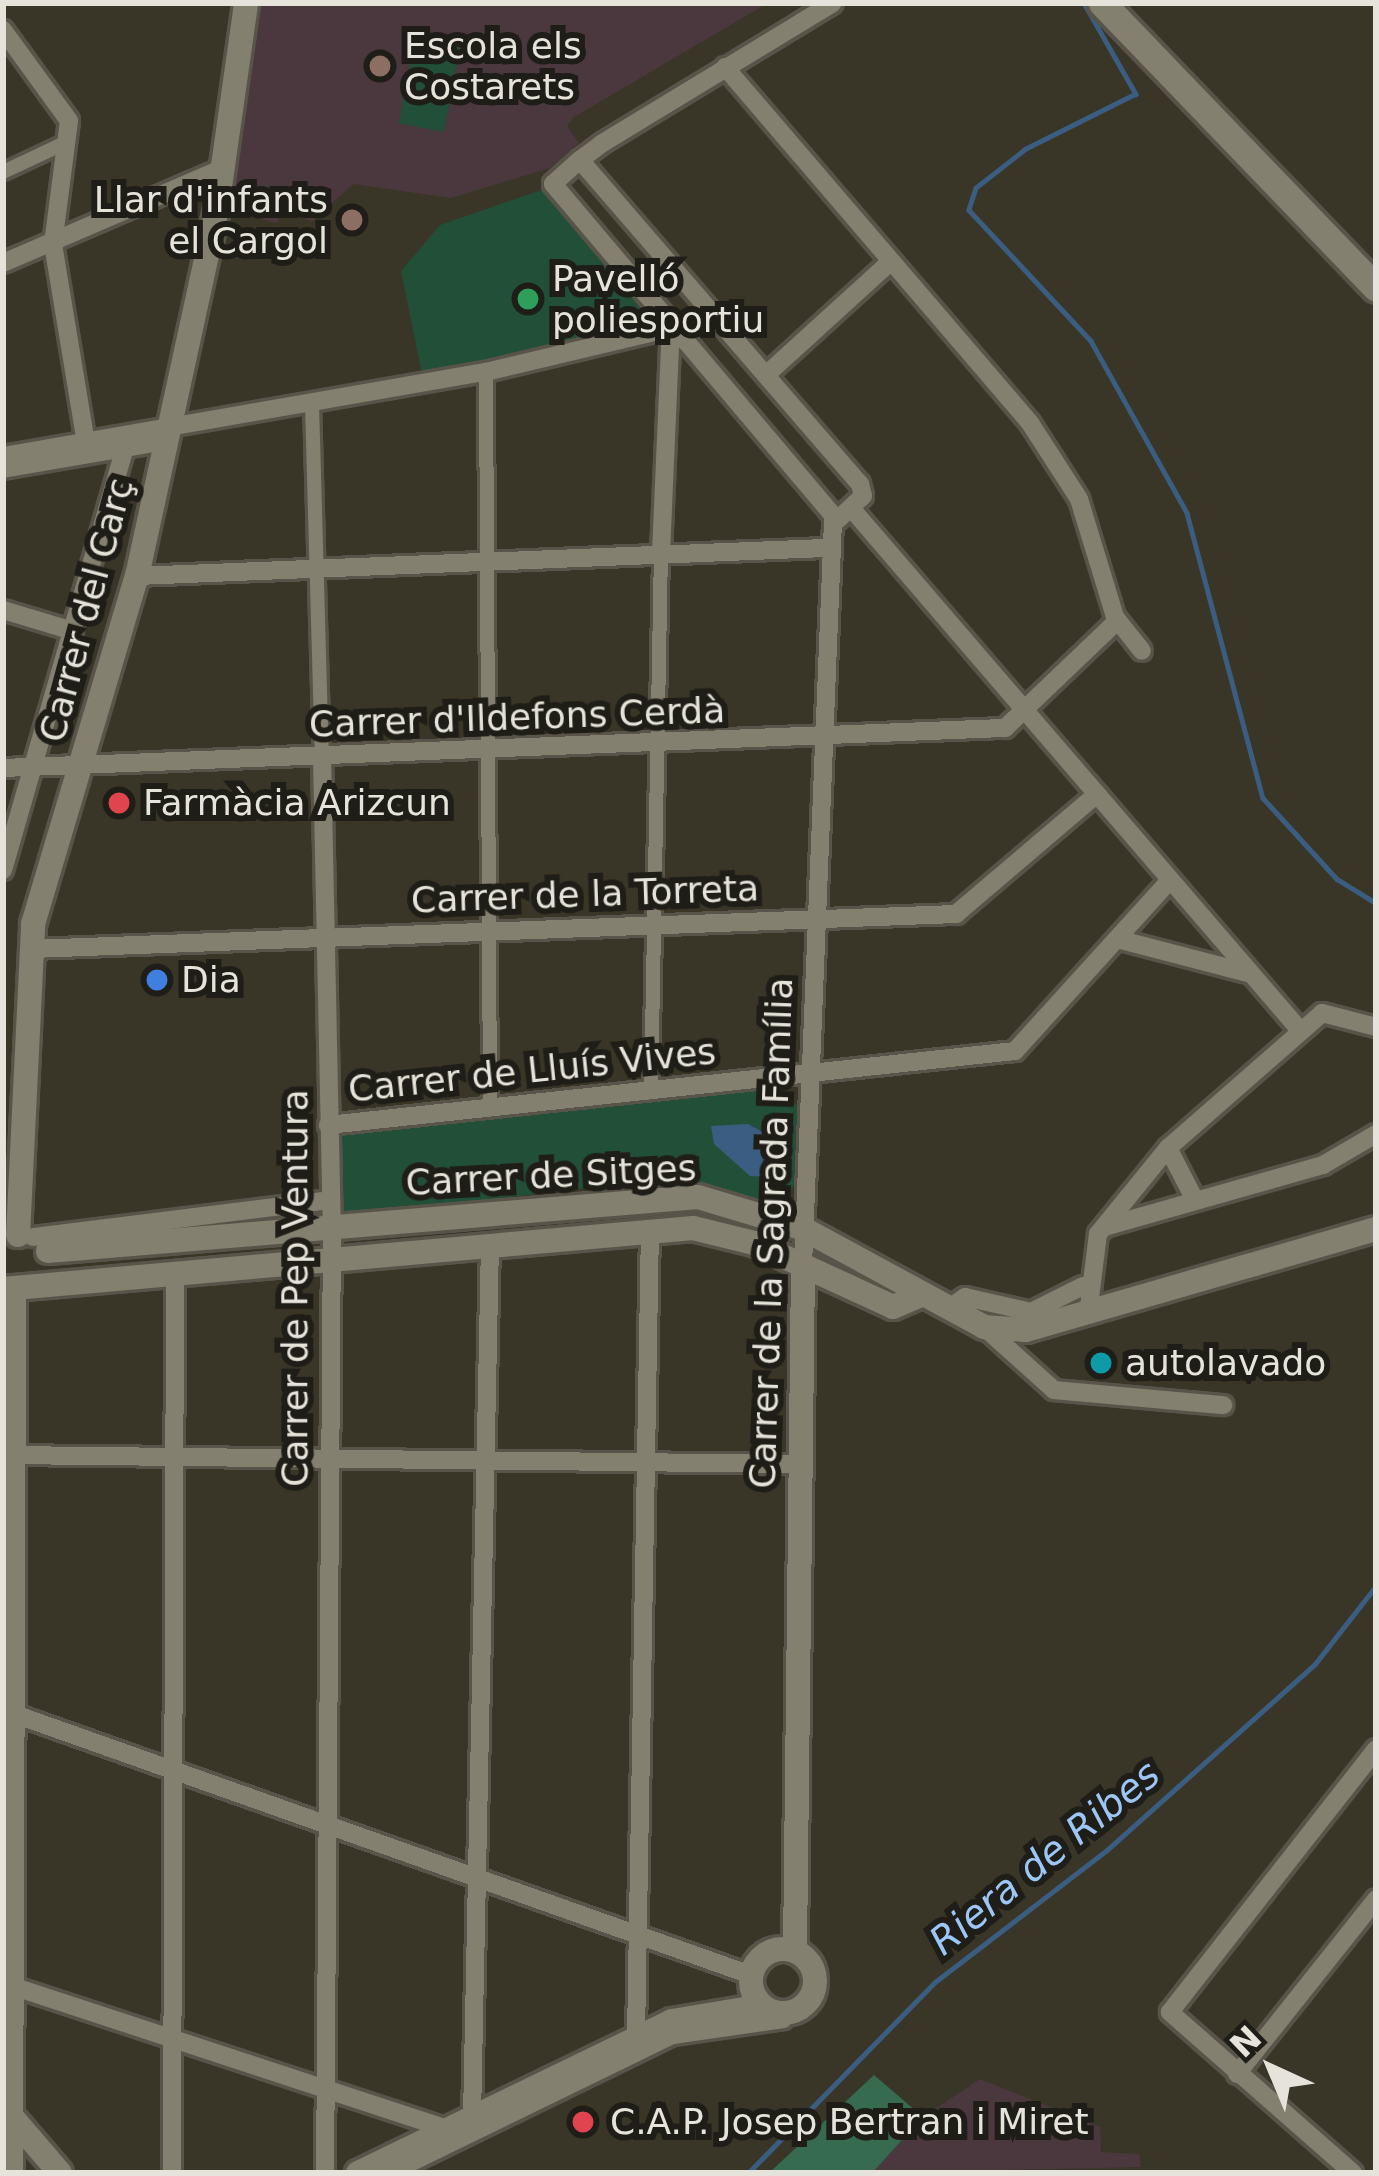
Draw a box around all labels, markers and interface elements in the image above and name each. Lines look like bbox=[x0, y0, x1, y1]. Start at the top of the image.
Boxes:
place label: Escola els Costarets bbox=[404, 23, 582, 108]
marker: Escola els Costarets bbox=[367, 53, 393, 79]
place label: Llar d'infants el Cargol bbox=[94, 177, 328, 262]
marker: Llar d'infants el Cargol bbox=[339, 207, 365, 233]
place label: Pavelló poliesportiu bbox=[552, 256, 764, 341]
marker: Pavelló poliesportiu bbox=[515, 286, 541, 312]
street label: Carrer del Carç bbox=[30, 473, 142, 747]
street label: Carrer d'Ildefons Cerdà bbox=[308, 688, 726, 746]
place label: Farmàcia Arizcun bbox=[143, 781, 451, 825]
marker: Farmàcia Arizcun bbox=[106, 790, 132, 816]
street label: Carrer de la Torreta bbox=[410, 866, 760, 922]
place label: Dia bbox=[181, 958, 241, 1002]
marker: Dia bbox=[144, 967, 170, 993]
street label: Carrer de la Sagrada Família bbox=[740, 977, 802, 1489]
street label: Carrer de Lluís Vives bbox=[346, 1029, 718, 1111]
street label: Carrer de Pep Ventura bbox=[273, 1089, 317, 1487]
street label: Carrer de Sitges bbox=[405, 1146, 697, 1204]
place label: autolavado bbox=[1125, 1341, 1326, 1385]
marker: autolavado bbox=[1088, 1350, 1114, 1376]
water label: Riera de Ribes bbox=[921, 1751, 1169, 1965]
north arrow bbox=[1211, 2008, 1331, 2128]
text: N bbox=[1222, 2018, 1269, 2065]
place label: C.A.P. Josep Bertran i Miret bbox=[610, 2100, 1089, 2144]
marker: C.A.P. Josep Bertran i Miret bbox=[567, 2106, 599, 2138]

